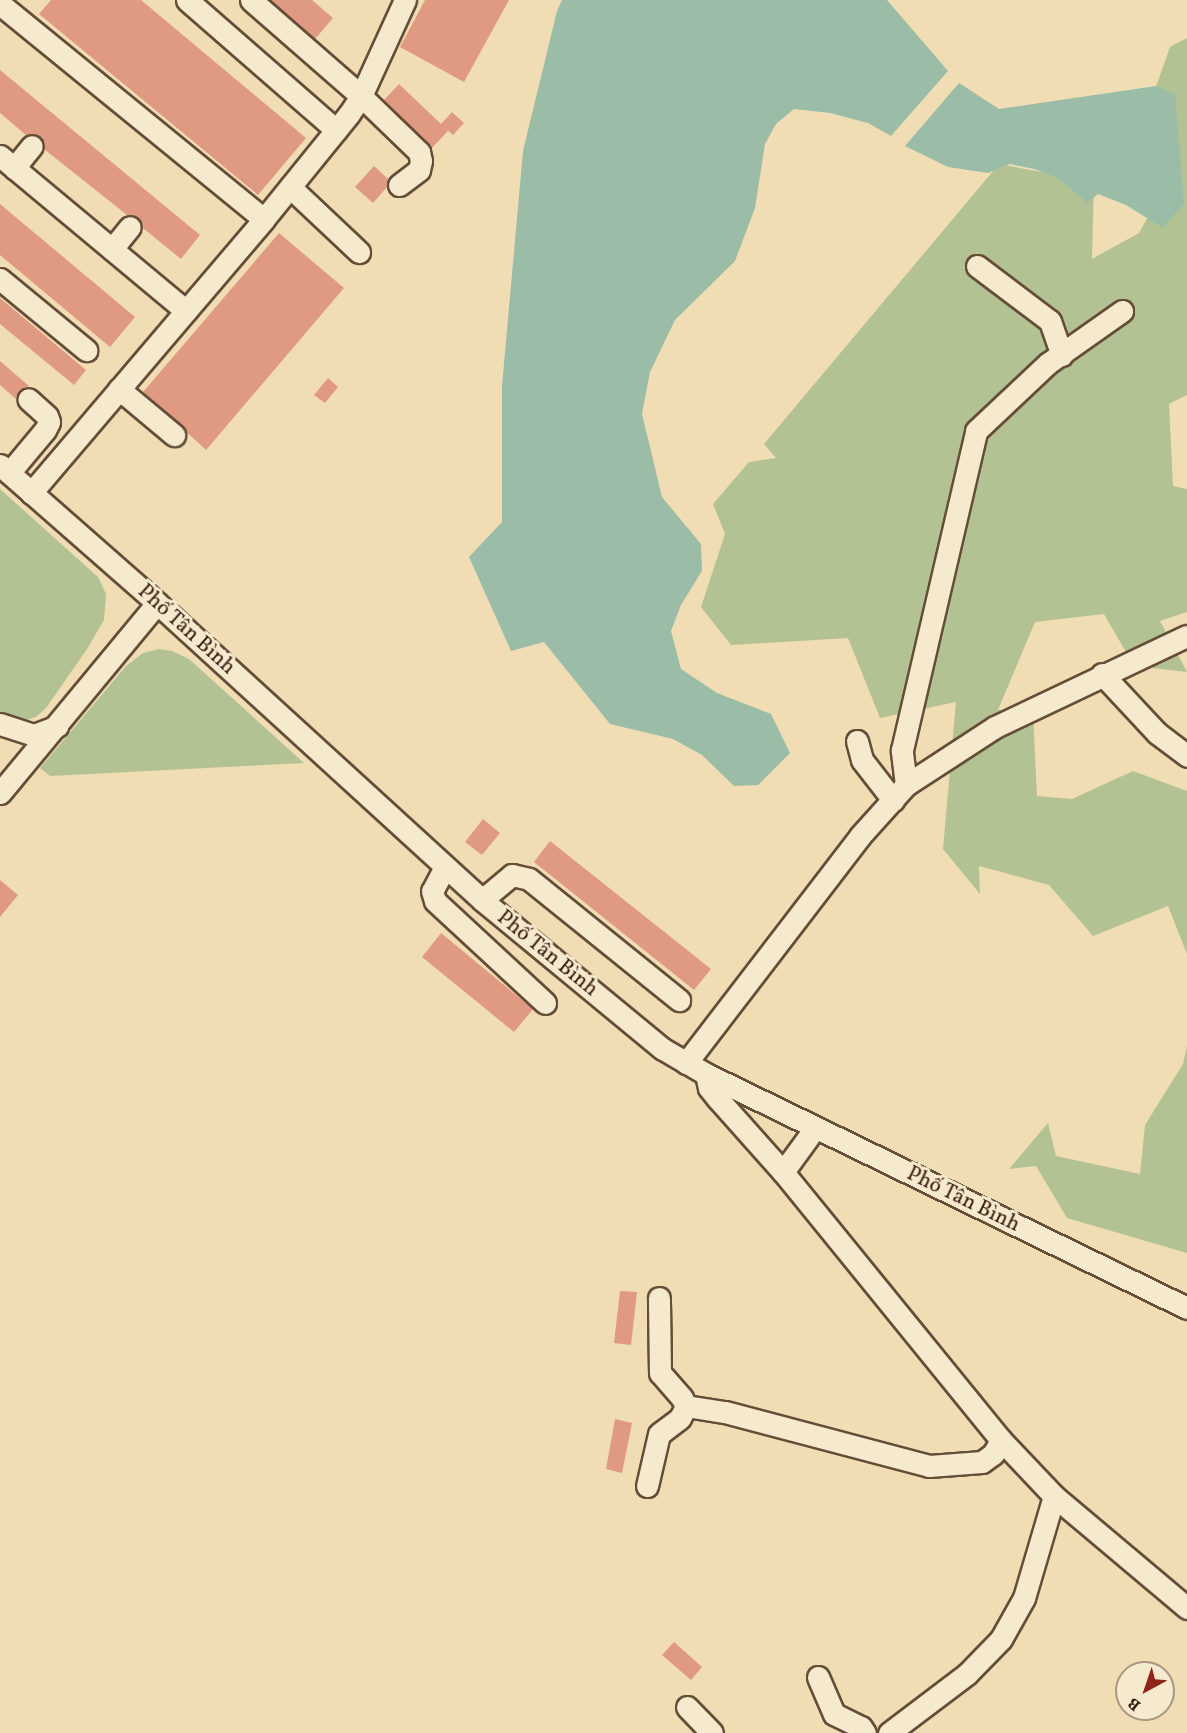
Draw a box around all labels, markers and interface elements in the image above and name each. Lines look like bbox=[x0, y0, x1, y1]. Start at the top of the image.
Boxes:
street label: Phố Tân Bình bbox=[132, 579, 240, 681]
street label: Phố Tân Bình bbox=[491, 905, 603, 1003]
street label: Phố Tân Bình bbox=[902, 1162, 1024, 1238]
north arrow bbox=[1115, 1661, 1175, 1721]
text: B bbox=[1124, 1691, 1146, 1715]

